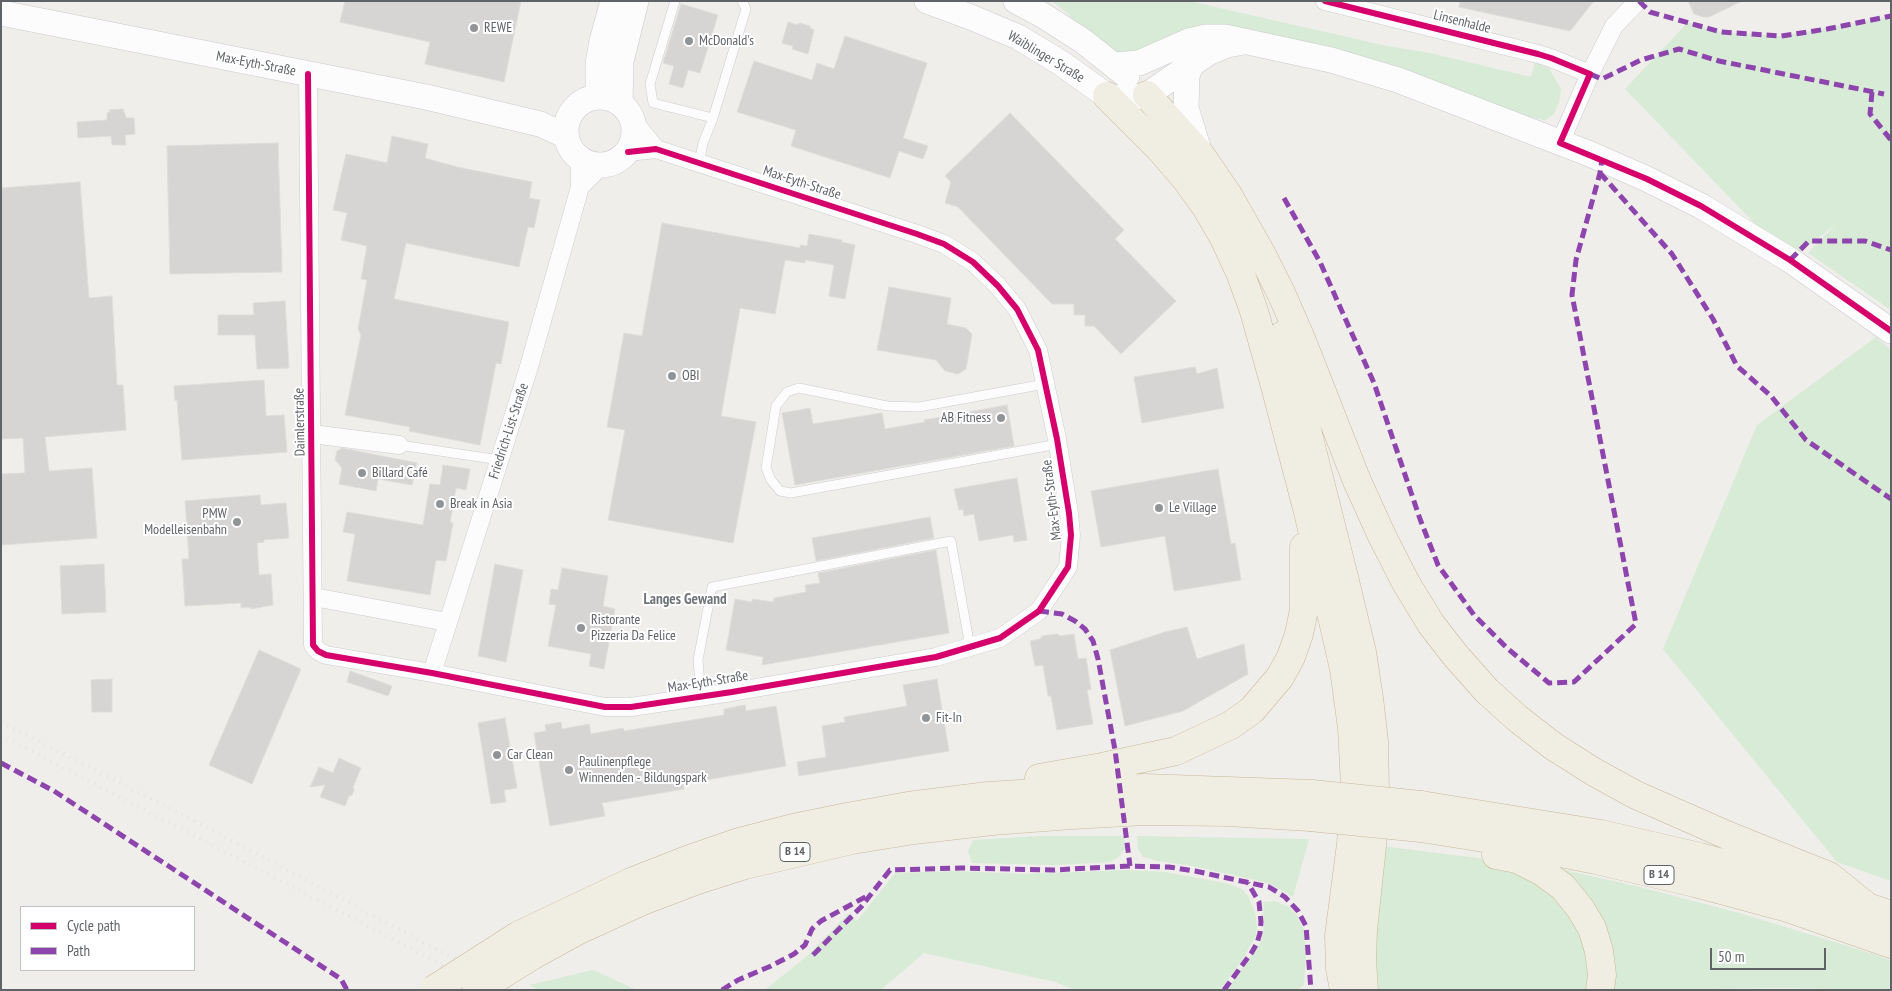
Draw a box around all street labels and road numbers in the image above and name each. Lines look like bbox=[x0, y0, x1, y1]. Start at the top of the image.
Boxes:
street label: Linsenhalde bbox=[1432, 7, 1492, 37]
street label: Waiblinger Straße bbox=[1005, 27, 1087, 87]
street label: Max-Eyth-Straße bbox=[215, 48, 297, 80]
street label: Max-Eyth-Straße bbox=[761, 162, 843, 204]
street label: Friedrich-List-Straße bbox=[486, 381, 532, 481]
street label: Daimlerstraße bbox=[291, 388, 309, 456]
street label: Max-Eyth-Straße bbox=[1039, 459, 1065, 541]
street label: Max-Eyth-Straße bbox=[667, 667, 749, 697]
road number: B 14 bbox=[780, 842, 810, 862]
road number: B 14 bbox=[1644, 866, 1674, 884]

